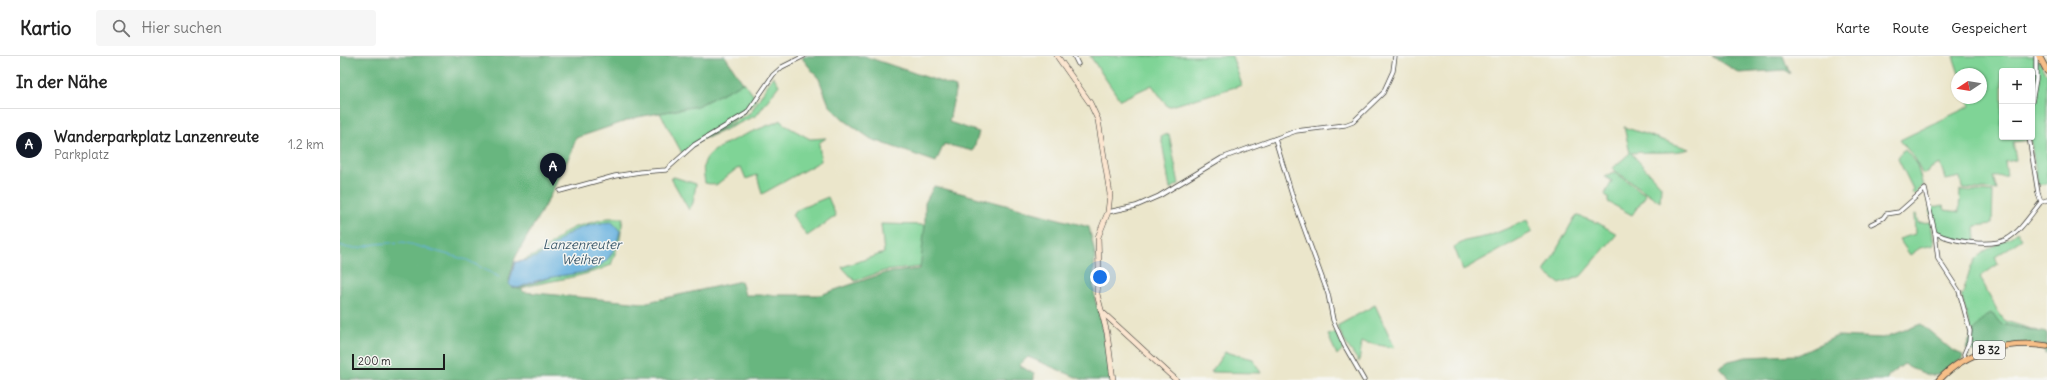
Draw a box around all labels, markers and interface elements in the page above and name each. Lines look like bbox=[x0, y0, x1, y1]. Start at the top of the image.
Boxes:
search box bbox=[96, 10, 376, 46]
text: Kartio bbox=[20, 16, 72, 40]
icon: search bbox=[110, 17, 132, 39]
text: Hier suchen bbox=[142, 18, 222, 37]
text: Karte bbox=[1836, 19, 1870, 37]
text: Route bbox=[1892, 19, 1929, 37]
text: Gespeichert bbox=[1951, 19, 2027, 37]
north arrow bbox=[1951, 68, 1987, 104]
map controls bbox=[1999, 68, 2035, 140]
button: + bbox=[1999, 68, 2035, 104]
text: In der Nähe bbox=[16, 71, 108, 93]
button: − bbox=[1999, 104, 2035, 140]
text: Wanderparkplatz Lanzenreute bbox=[54, 127, 259, 146]
text: A bbox=[25, 136, 33, 153]
text: 1.2 km bbox=[288, 136, 324, 153]
text: Parkplatz bbox=[54, 146, 109, 163]
pin: A bbox=[540, 153, 566, 186]
water label: Lanzenreuter Weiher bbox=[543, 236, 623, 268]
your location bbox=[1090, 267, 1110, 287]
road number: B 32 bbox=[1973, 341, 2005, 359]
scale bar bbox=[352, 352, 445, 371]
text: 200 m bbox=[358, 354, 391, 368]

